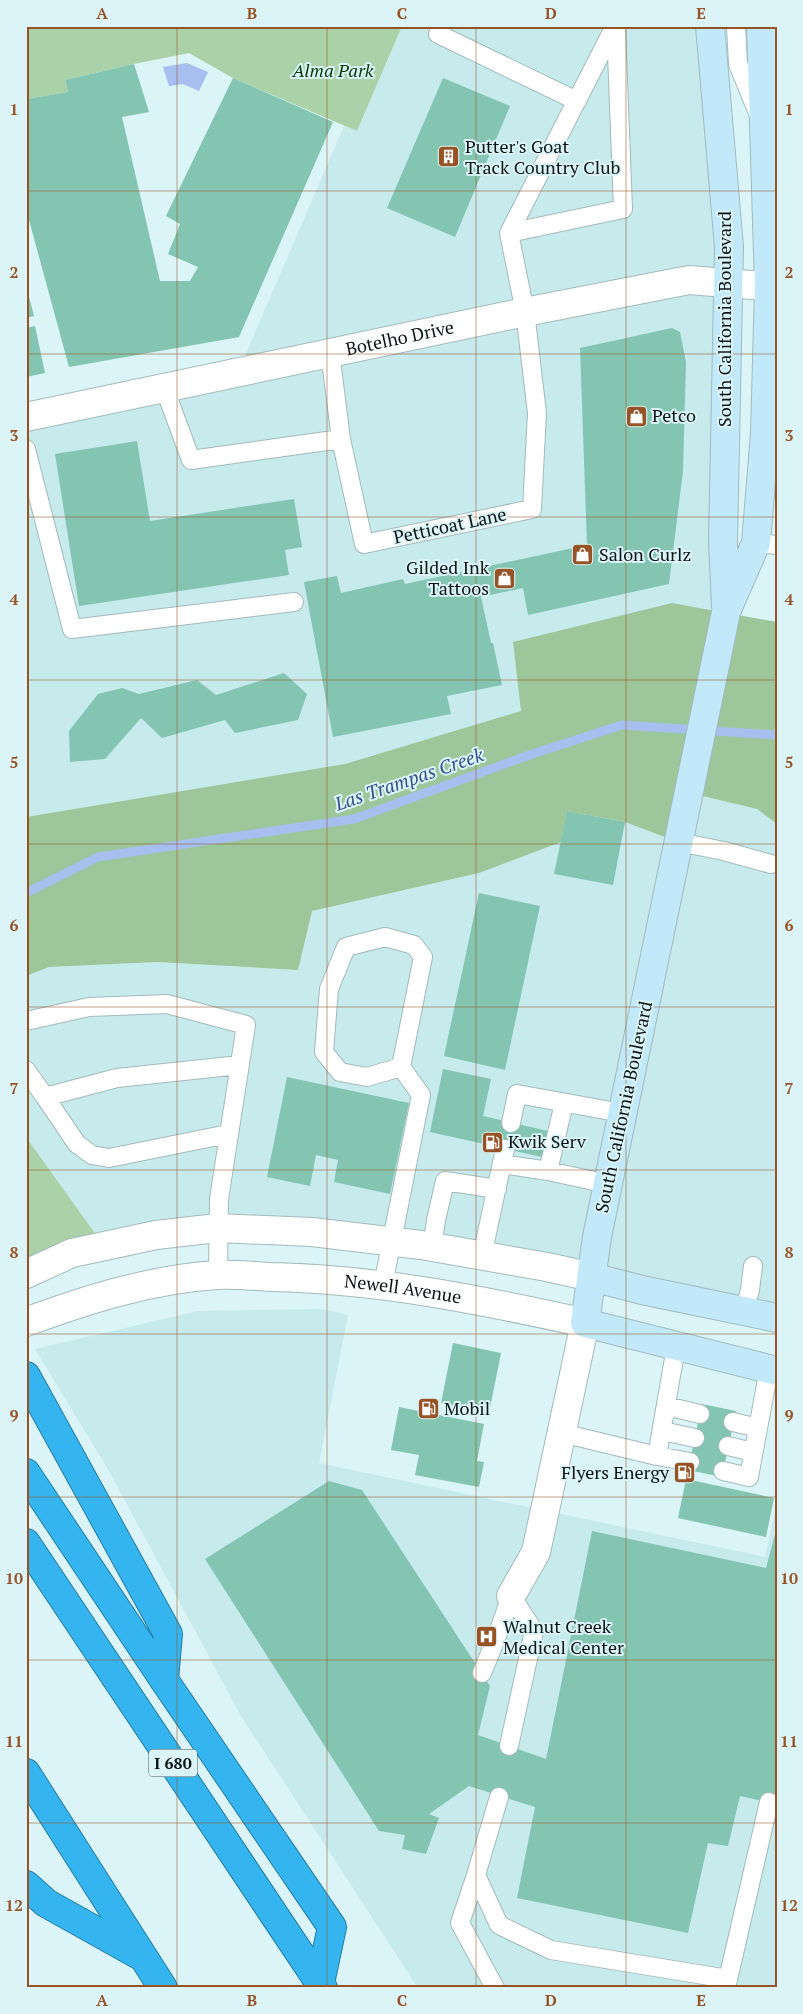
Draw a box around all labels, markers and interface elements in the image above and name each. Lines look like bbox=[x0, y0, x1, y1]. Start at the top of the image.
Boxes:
text: A bbox=[96, 2, 108, 24]
text: B bbox=[247, 2, 257, 24]
text: C bbox=[397, 2, 407, 24]
text: D bbox=[545, 2, 557, 24]
text: E bbox=[696, 2, 706, 24]
park label: Alma Park bbox=[291, 58, 374, 82]
text: 1 bbox=[9, 98, 19, 120]
text: 1 bbox=[784, 98, 794, 120]
place label: Putter's Goat Track Country Club bbox=[465, 134, 620, 179]
building icon: Putter's Goat Track Country Club bbox=[437, 145, 461, 169]
street label: South California Boulevard bbox=[712, 211, 736, 427]
text: 2 bbox=[9, 261, 19, 283]
text: 2 bbox=[784, 261, 794, 283]
street label: Botelho Drive bbox=[343, 314, 456, 360]
place label: Petco bbox=[652, 403, 696, 427]
shop icon: Petco bbox=[624, 404, 648, 428]
text: 3 bbox=[9, 424, 19, 446]
text: 3 bbox=[784, 424, 794, 446]
street label: Petticoat Lane bbox=[391, 501, 508, 549]
place label: Salon Curlz bbox=[599, 542, 691, 566]
shop icon: Salon Curlz bbox=[571, 543, 595, 567]
place label: Gilded Ink Tattoos bbox=[406, 555, 490, 600]
shop icon: Gilded Ink Tattoos bbox=[493, 566, 517, 590]
text: 4 bbox=[9, 588, 19, 610]
text: 4 bbox=[784, 588, 794, 610]
water label: Las Trampas Creek bbox=[330, 741, 487, 816]
text: 5 bbox=[9, 751, 19, 773]
text: 5 bbox=[784, 751, 794, 773]
text: 6 bbox=[9, 914, 19, 936]
text: 6 bbox=[784, 914, 794, 936]
street label: South California Boulevard bbox=[589, 999, 657, 1215]
text: 7 bbox=[9, 1077, 19, 1099]
text: 7 bbox=[784, 1077, 794, 1099]
place label: Kwik Serv bbox=[508, 1129, 587, 1153]
fuel station icon: Kwik Serv bbox=[480, 1130, 504, 1154]
text: 8 bbox=[9, 1241, 19, 1263]
text: 8 bbox=[784, 1241, 794, 1263]
street label: Newell Avenue bbox=[343, 1268, 464, 1308]
place label: Mobil bbox=[444, 1396, 490, 1420]
fuel station icon: Mobil bbox=[416, 1397, 440, 1421]
text: 9 bbox=[9, 1404, 19, 1426]
text: 9 bbox=[784, 1404, 794, 1426]
place label: Flyers Energy bbox=[561, 1460, 670, 1484]
fuel station icon: Flyers Energy bbox=[673, 1461, 697, 1485]
text: 10 bbox=[5, 1567, 23, 1589]
text: 10 bbox=[780, 1567, 798, 1589]
place label: Walnut Creek Medical Center bbox=[503, 1614, 624, 1659]
hospital icon: Walnut Creek Medical Center bbox=[475, 1625, 499, 1649]
text: 11 bbox=[5, 1730, 23, 1752]
text: 11 bbox=[780, 1730, 798, 1752]
road number: I 680 bbox=[149, 1750, 197, 1776]
text: 12 bbox=[5, 1894, 23, 1916]
text: 12 bbox=[780, 1894, 798, 1916]
text: A bbox=[96, 1989, 108, 2011]
text: B bbox=[247, 1989, 257, 2011]
text: C bbox=[397, 1989, 407, 2011]
text: D bbox=[545, 1989, 557, 2011]
text: E bbox=[696, 1989, 706, 2011]

